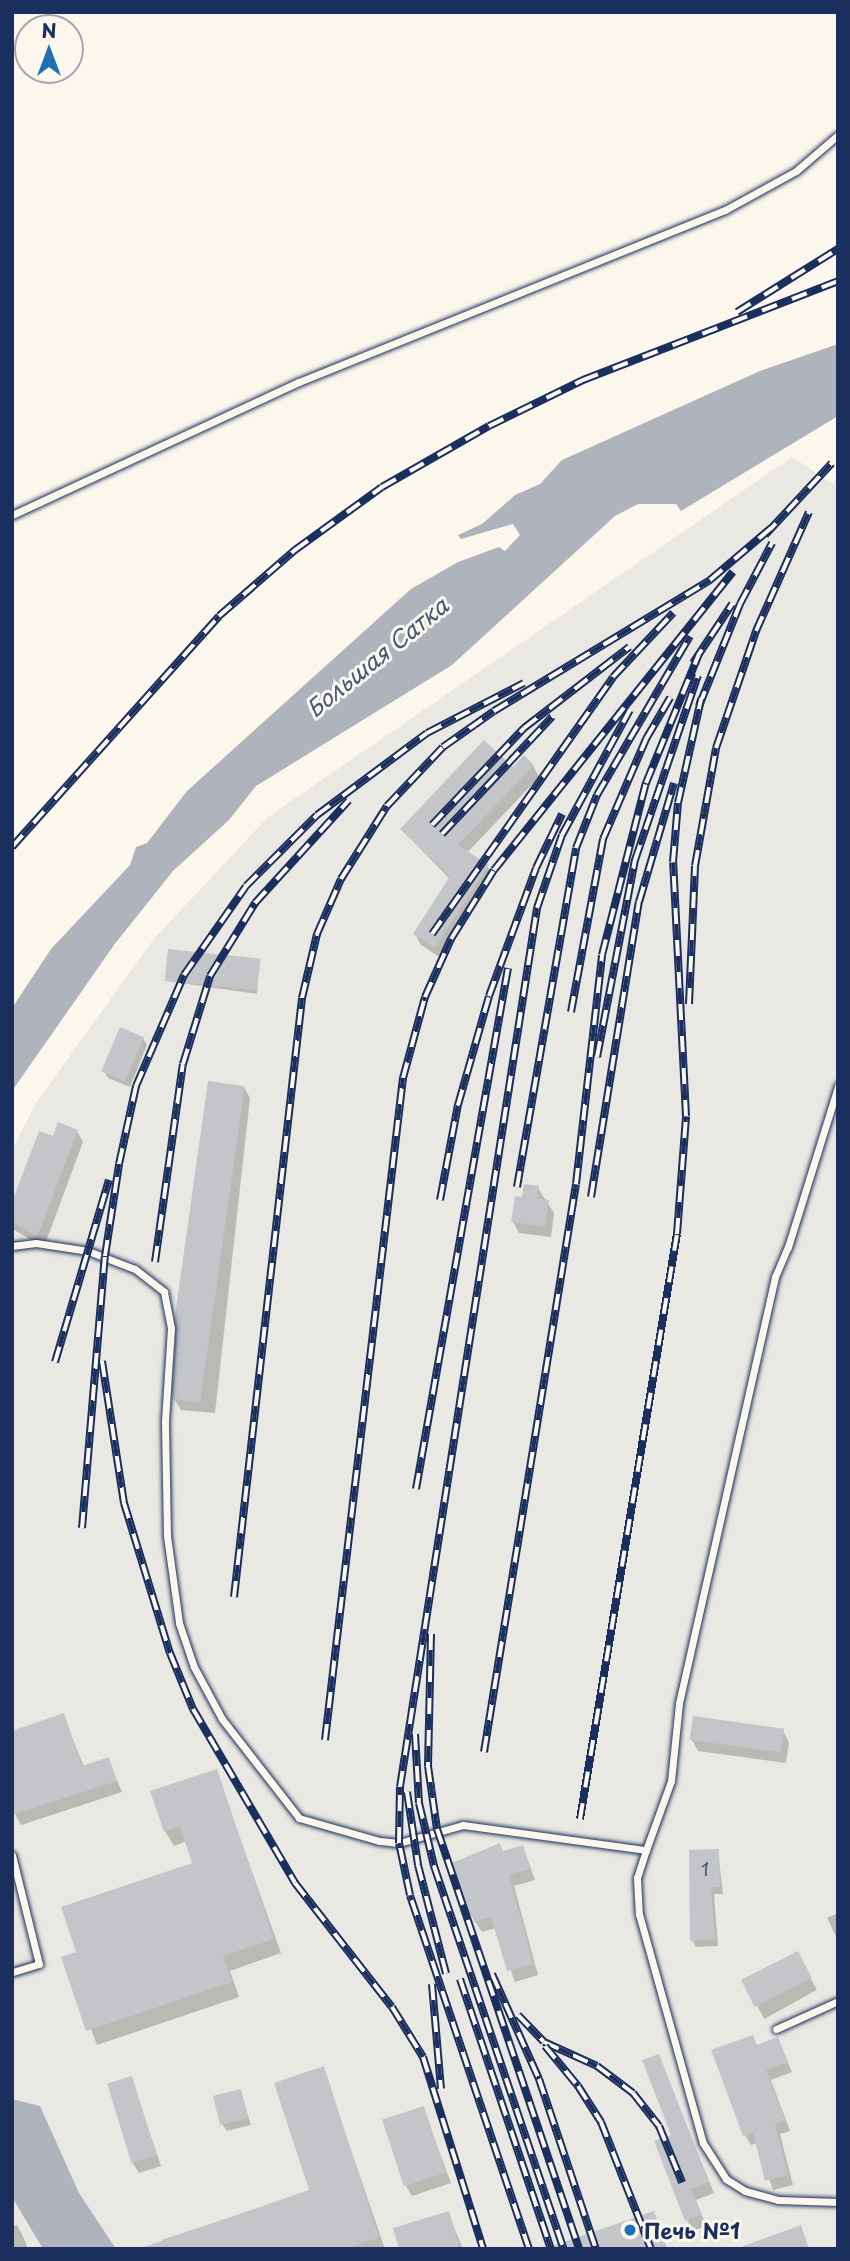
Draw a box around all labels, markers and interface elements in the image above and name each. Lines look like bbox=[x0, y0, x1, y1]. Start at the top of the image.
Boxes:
north arrow bbox=[14, 14, 84, 84]
text: N bbox=[41, 16, 57, 44]
water label: Большая Сатка bbox=[300, 591, 454, 723]
house number: 1 bbox=[701, 1858, 709, 1880]
place label: Печь №1 bbox=[644, 2217, 740, 2243]
marker: Печь №1 bbox=[622, 2222, 638, 2238]

